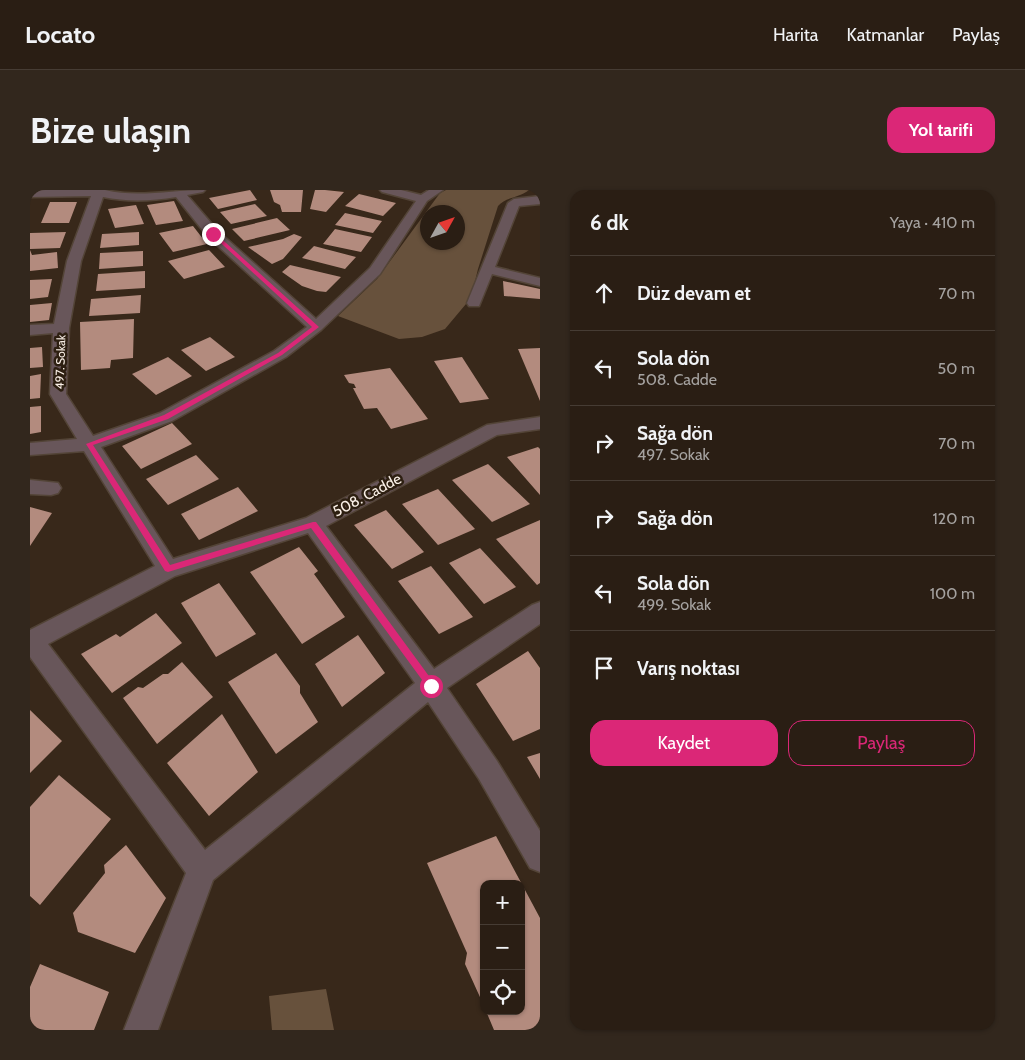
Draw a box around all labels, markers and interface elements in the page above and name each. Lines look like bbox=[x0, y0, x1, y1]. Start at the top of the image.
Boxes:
text: Locato bbox=[25, 20, 95, 49]
text: Harita bbox=[773, 24, 818, 46]
text: Katmanlar bbox=[846, 24, 924, 46]
text: Paylaş bbox=[952, 24, 1000, 46]
button: Yol tarifi bbox=[887, 107, 995, 153]
text: Bize ulaşın bbox=[30, 109, 191, 152]
north arrow bbox=[420, 205, 465, 250]
text: 6 dk bbox=[590, 210, 629, 235]
text: Yaya · 410 m bbox=[890, 213, 975, 232]
route end bbox=[202, 223, 225, 246]
icon: ahead bbox=[590, 279, 618, 307]
text: Düz devam et bbox=[637, 282, 751, 305]
text: 70 m bbox=[938, 284, 975, 303]
street label: 497. Sokak bbox=[52, 334, 68, 390]
text: Sola dön bbox=[637, 347, 710, 370]
icon: left bbox=[590, 354, 618, 382]
text: 50 m bbox=[938, 359, 975, 378]
text: 508. Cadde bbox=[637, 370, 717, 389]
text: Sağa dön bbox=[637, 422, 713, 445]
icon: right bbox=[590, 429, 618, 457]
text: 70 m bbox=[938, 434, 975, 453]
text: 497. Sokak bbox=[637, 445, 710, 464]
street label: 508. Cadde bbox=[330, 469, 405, 521]
icon: right bbox=[590, 504, 618, 532]
text: Sağa dön bbox=[637, 507, 713, 530]
text: 120 m bbox=[933, 509, 975, 528]
text: Sola dön bbox=[637, 572, 710, 595]
icon: left bbox=[590, 579, 618, 607]
text: 100 m bbox=[930, 584, 975, 603]
text: 499. Sokak bbox=[637, 595, 711, 614]
icon: arrive bbox=[590, 654, 618, 682]
text: Varış noktası bbox=[637, 657, 740, 680]
route start bbox=[420, 675, 443, 698]
button: Kaydet bbox=[590, 720, 778, 766]
button: Paylaş bbox=[788, 720, 975, 766]
map controls bbox=[480, 880, 525, 1015]
button: + bbox=[480, 880, 525, 925]
button: − bbox=[480, 925, 525, 970]
button: locate bbox=[480, 970, 525, 1015]

